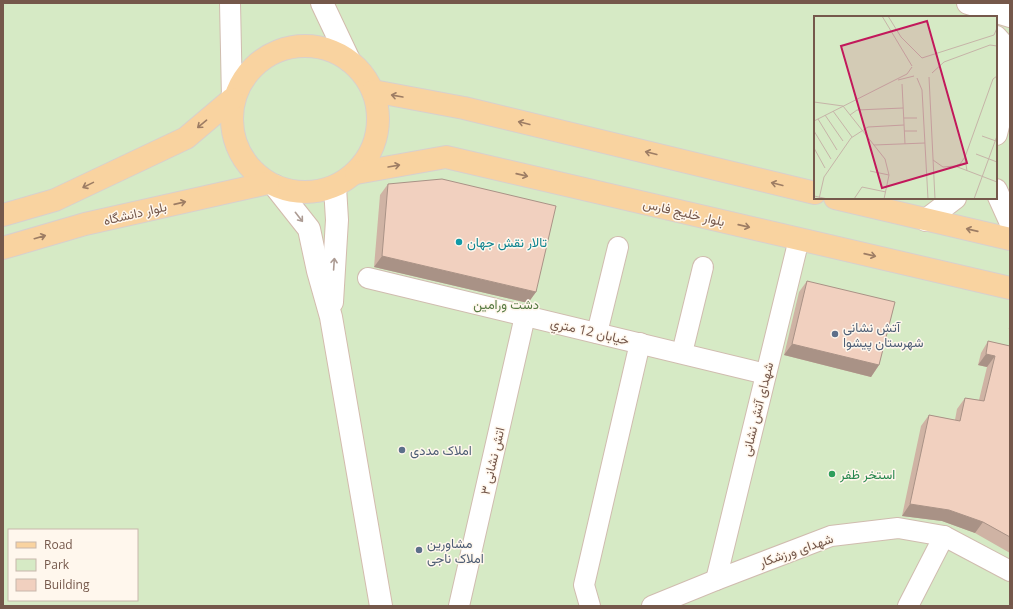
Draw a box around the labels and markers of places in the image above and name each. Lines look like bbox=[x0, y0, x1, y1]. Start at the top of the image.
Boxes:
place label: تالار نقش جهان bbox=[467, 233, 547, 251]
marker: تالار نقش جهان bbox=[454, 237, 464, 247]
place label: آتش نشانی شهرستان پیشوا bbox=[843, 318, 924, 352]
marker: آتش نشانی شهرستان پیشوا bbox=[830, 329, 840, 339]
place label: املاک مددی bbox=[410, 441, 472, 459]
marker: املاک مددی bbox=[397, 445, 407, 455]
place label: استخر ظفر bbox=[839, 465, 895, 483]
marker: استخر ظفر bbox=[827, 469, 837, 479]
place label: مشاورین املاک ناجی bbox=[427, 534, 484, 567]
marker: مشاورین املاک ناجی bbox=[414, 545, 424, 555]

